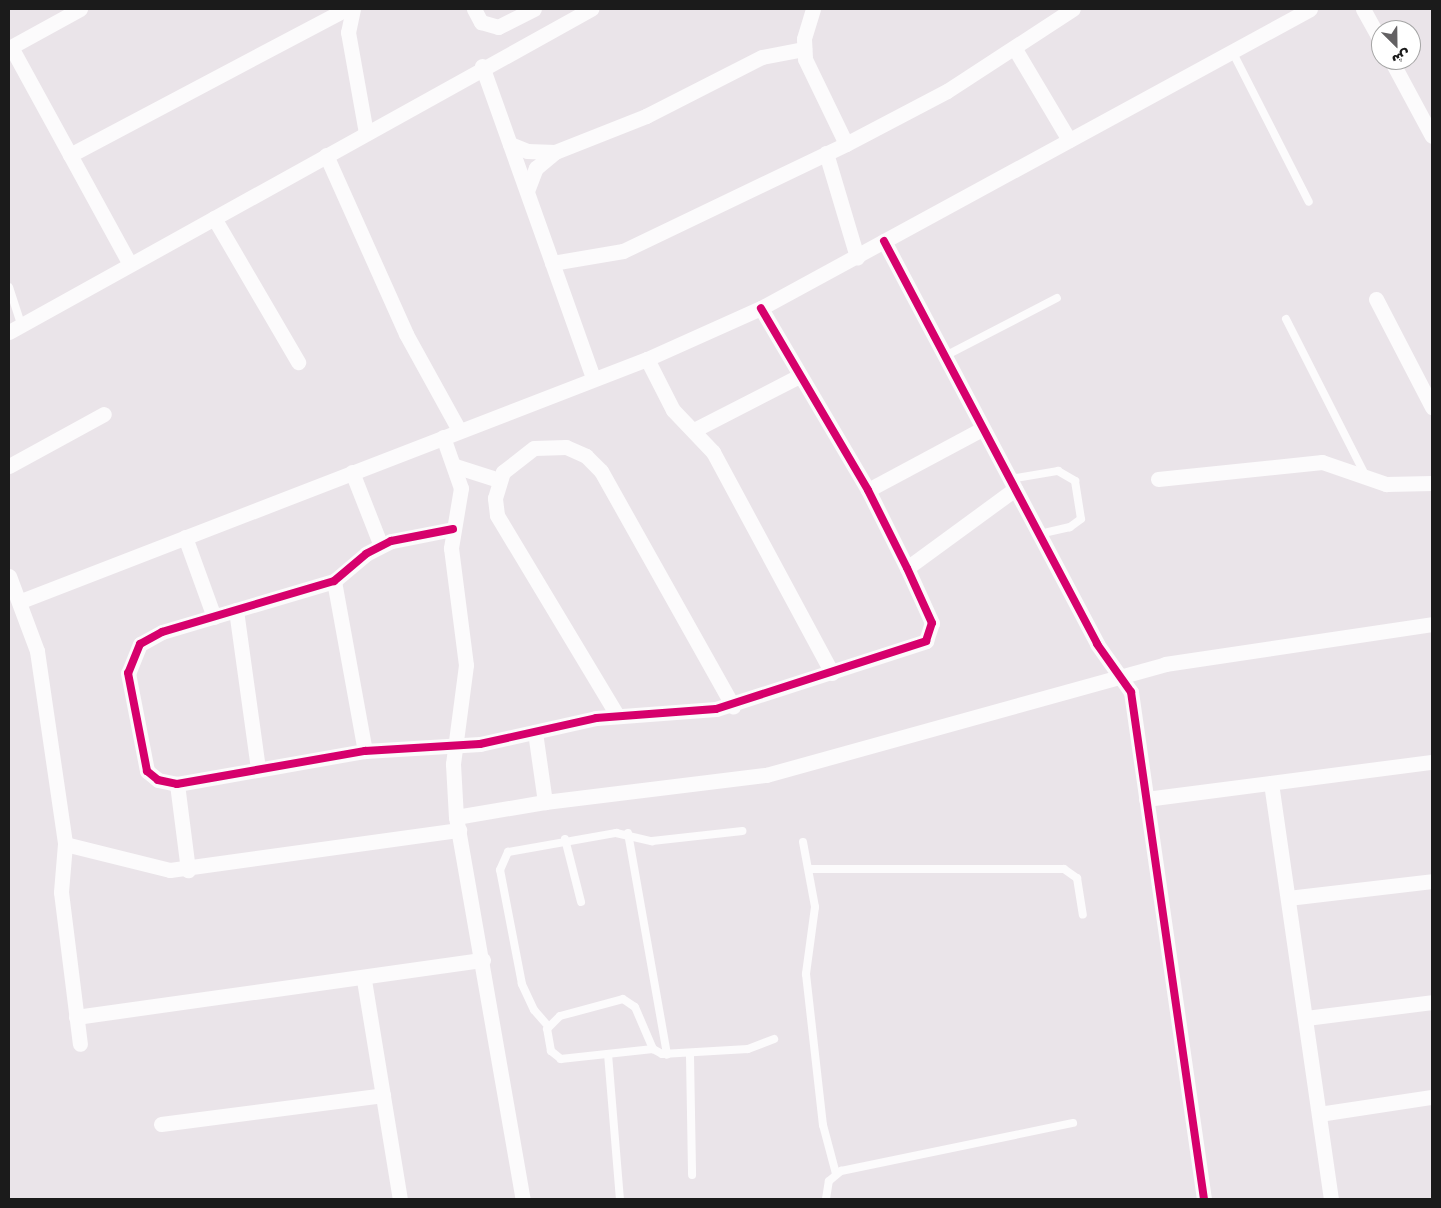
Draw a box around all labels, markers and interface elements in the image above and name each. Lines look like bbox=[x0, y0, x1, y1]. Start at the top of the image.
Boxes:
north arrow bbox=[1371, 20, 1421, 70]
text: ش bbox=[1389, 47, 1413, 69]

